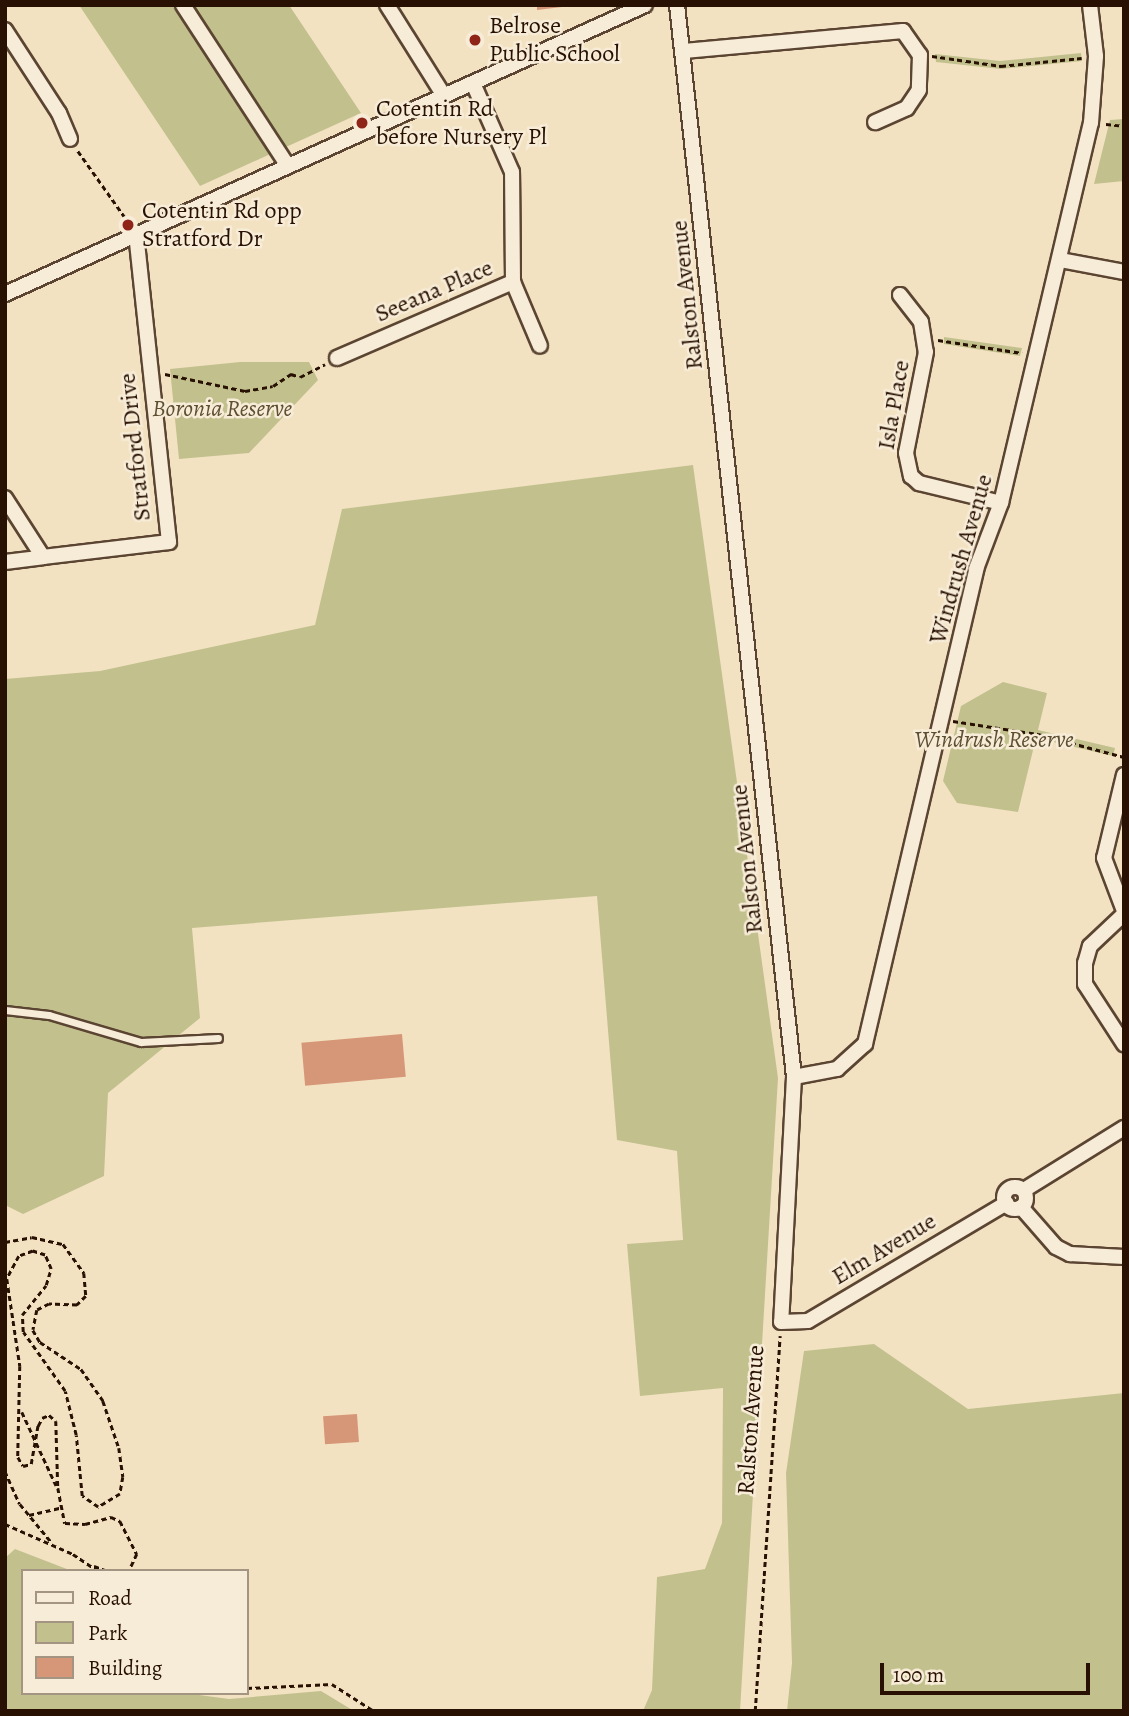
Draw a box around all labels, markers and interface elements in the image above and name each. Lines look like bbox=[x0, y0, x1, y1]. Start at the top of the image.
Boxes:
place label: Belrose Public School bbox=[489, 12, 620, 68]
marker: Belrose Public School bbox=[467, 32, 483, 48]
place label: Cotentin Rd before Nursery Pl bbox=[376, 95, 547, 151]
marker: Cotentin Rd before Nursery Pl bbox=[354, 115, 370, 131]
place label: Cotentin Rd opp Stratford Dr bbox=[142, 197, 302, 253]
marker: Cotentin Rd opp Stratford Dr bbox=[120, 217, 136, 233]
street label: Ralston Avenue bbox=[665, 219, 709, 371]
street label: Seeana Place bbox=[371, 253, 497, 329]
street label: Isla Place bbox=[872, 358, 916, 452]
street label: Stratford Drive bbox=[113, 372, 157, 522]
park label: Boronia Reserve bbox=[152, 395, 292, 423]
street label: Windrush Avenue bbox=[923, 471, 999, 647]
park label: Windrush Reserve bbox=[914, 726, 1074, 754]
street label: Ralston Avenue bbox=[725, 783, 769, 935]
street label: Elm Avenue bbox=[827, 1207, 941, 1291]
street label: Ralston Avenue bbox=[731, 1344, 771, 1496]
legend bbox=[21, 1569, 248, 1695]
text: Road bbox=[88, 1584, 132, 1612]
text: Park bbox=[88, 1619, 127, 1647]
scale bar bbox=[884, 1650, 1094, 1694]
text: Building bbox=[88, 1654, 162, 1682]
text: 100 m bbox=[893, 1661, 944, 1689]

